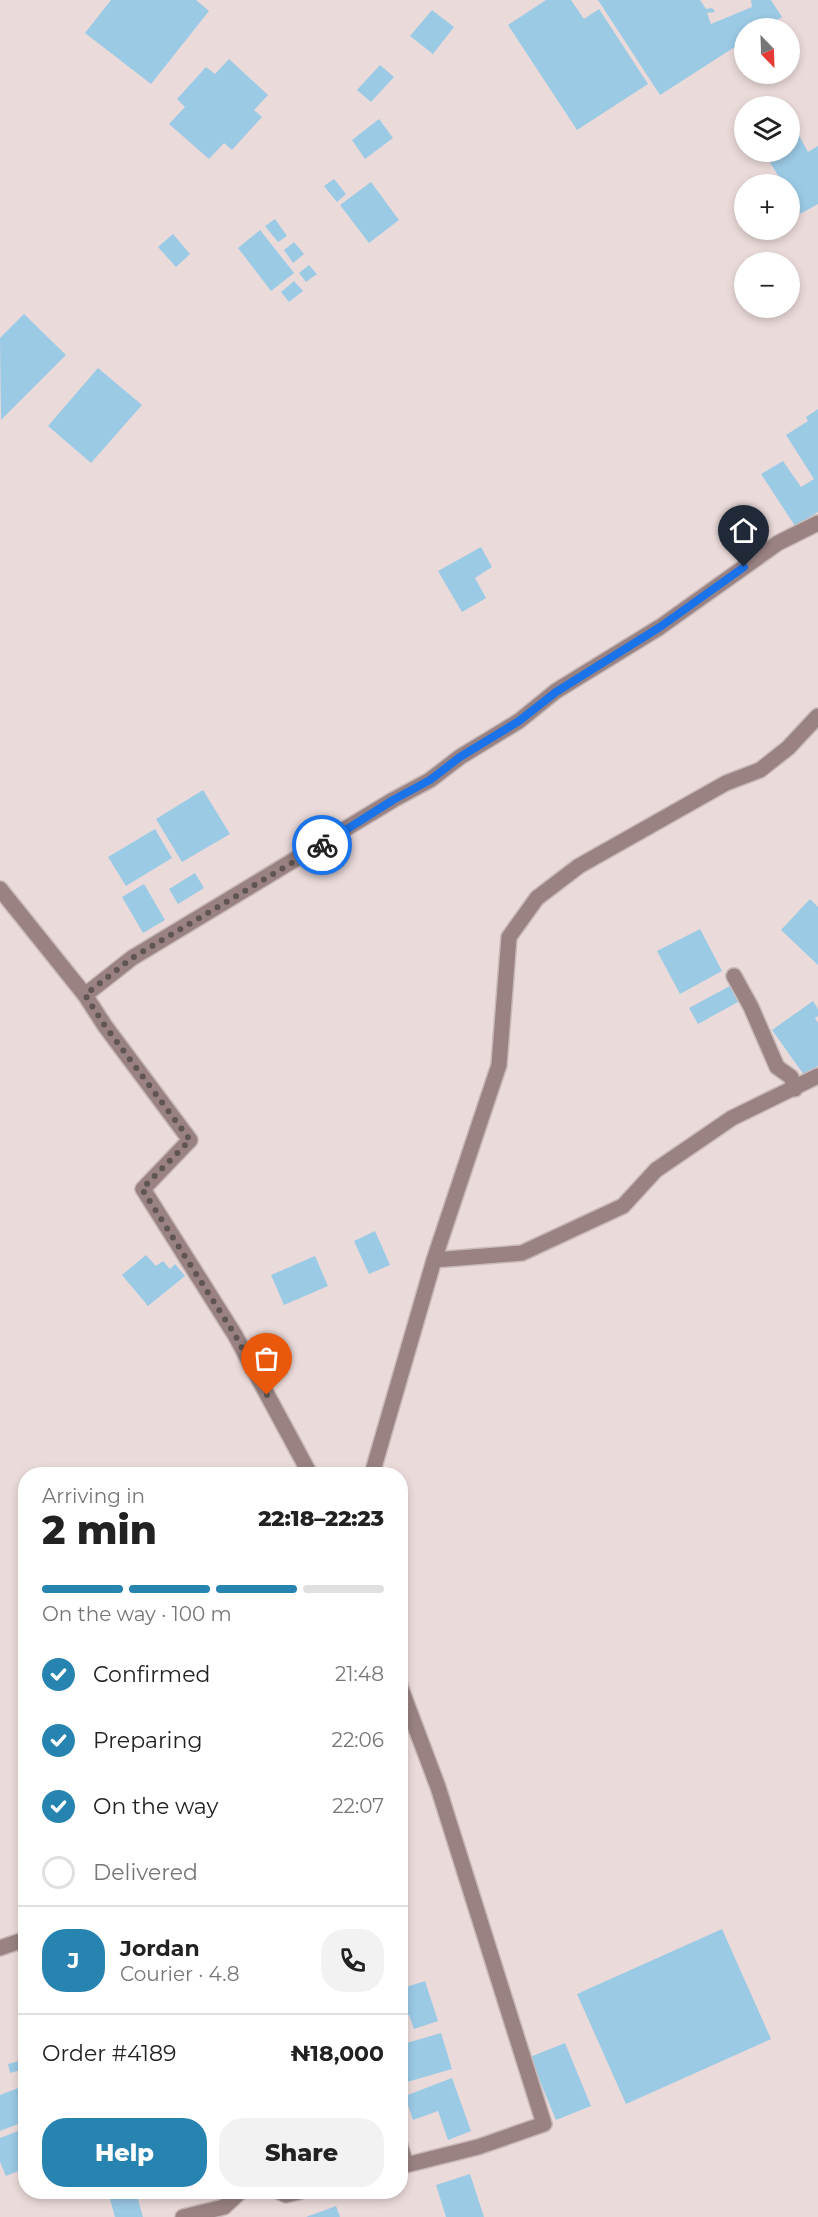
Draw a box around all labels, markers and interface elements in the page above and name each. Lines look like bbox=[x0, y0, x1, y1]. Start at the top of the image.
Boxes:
north arrow bbox=[734, 18, 800, 84]
map controls bbox=[734, 18, 800, 318]
button: layers bbox=[734, 96, 800, 162]
button: + bbox=[734, 174, 800, 240]
button: − bbox=[734, 252, 800, 318]
pin bbox=[718, 505, 769, 567]
icon: home bbox=[727, 514, 760, 547]
courier bbox=[292, 815, 352, 875]
icon: bike bbox=[306, 829, 339, 862]
pin bbox=[241, 1333, 292, 1395]
icon: bag bbox=[250, 1342, 283, 1375]
text: Arriving in bbox=[42, 1484, 145, 1508]
text: 22:18–22:23 bbox=[258, 1505, 384, 1532]
text: 2 min bbox=[42, 1506, 157, 1554]
text: On the way · 100 m bbox=[42, 1602, 232, 1626]
icon: check bbox=[42, 1658, 75, 1691]
text: Confirmed bbox=[93, 1661, 210, 1688]
text: 21:48 bbox=[335, 1662, 384, 1686]
icon: check bbox=[42, 1724, 75, 1757]
text: Preparing bbox=[93, 1727, 202, 1754]
text: 22:06 bbox=[332, 1728, 384, 1752]
icon: check bbox=[42, 1790, 75, 1823]
text: On the way bbox=[93, 1793, 218, 1820]
text: 22:07 bbox=[332, 1794, 384, 1818]
text: Delivered bbox=[93, 1859, 198, 1886]
button: phone bbox=[321, 1929, 384, 1992]
text: Jordan bbox=[120, 1935, 200, 1962]
text: J bbox=[68, 1947, 79, 1974]
text: Courier · 4.8 bbox=[120, 1962, 239, 1986]
text: Order #4189 bbox=[42, 2040, 176, 2067]
text: ₦18,000 bbox=[290, 2040, 384, 2067]
button: Help bbox=[42, 2118, 207, 2187]
button: Share bbox=[219, 2118, 384, 2187]

